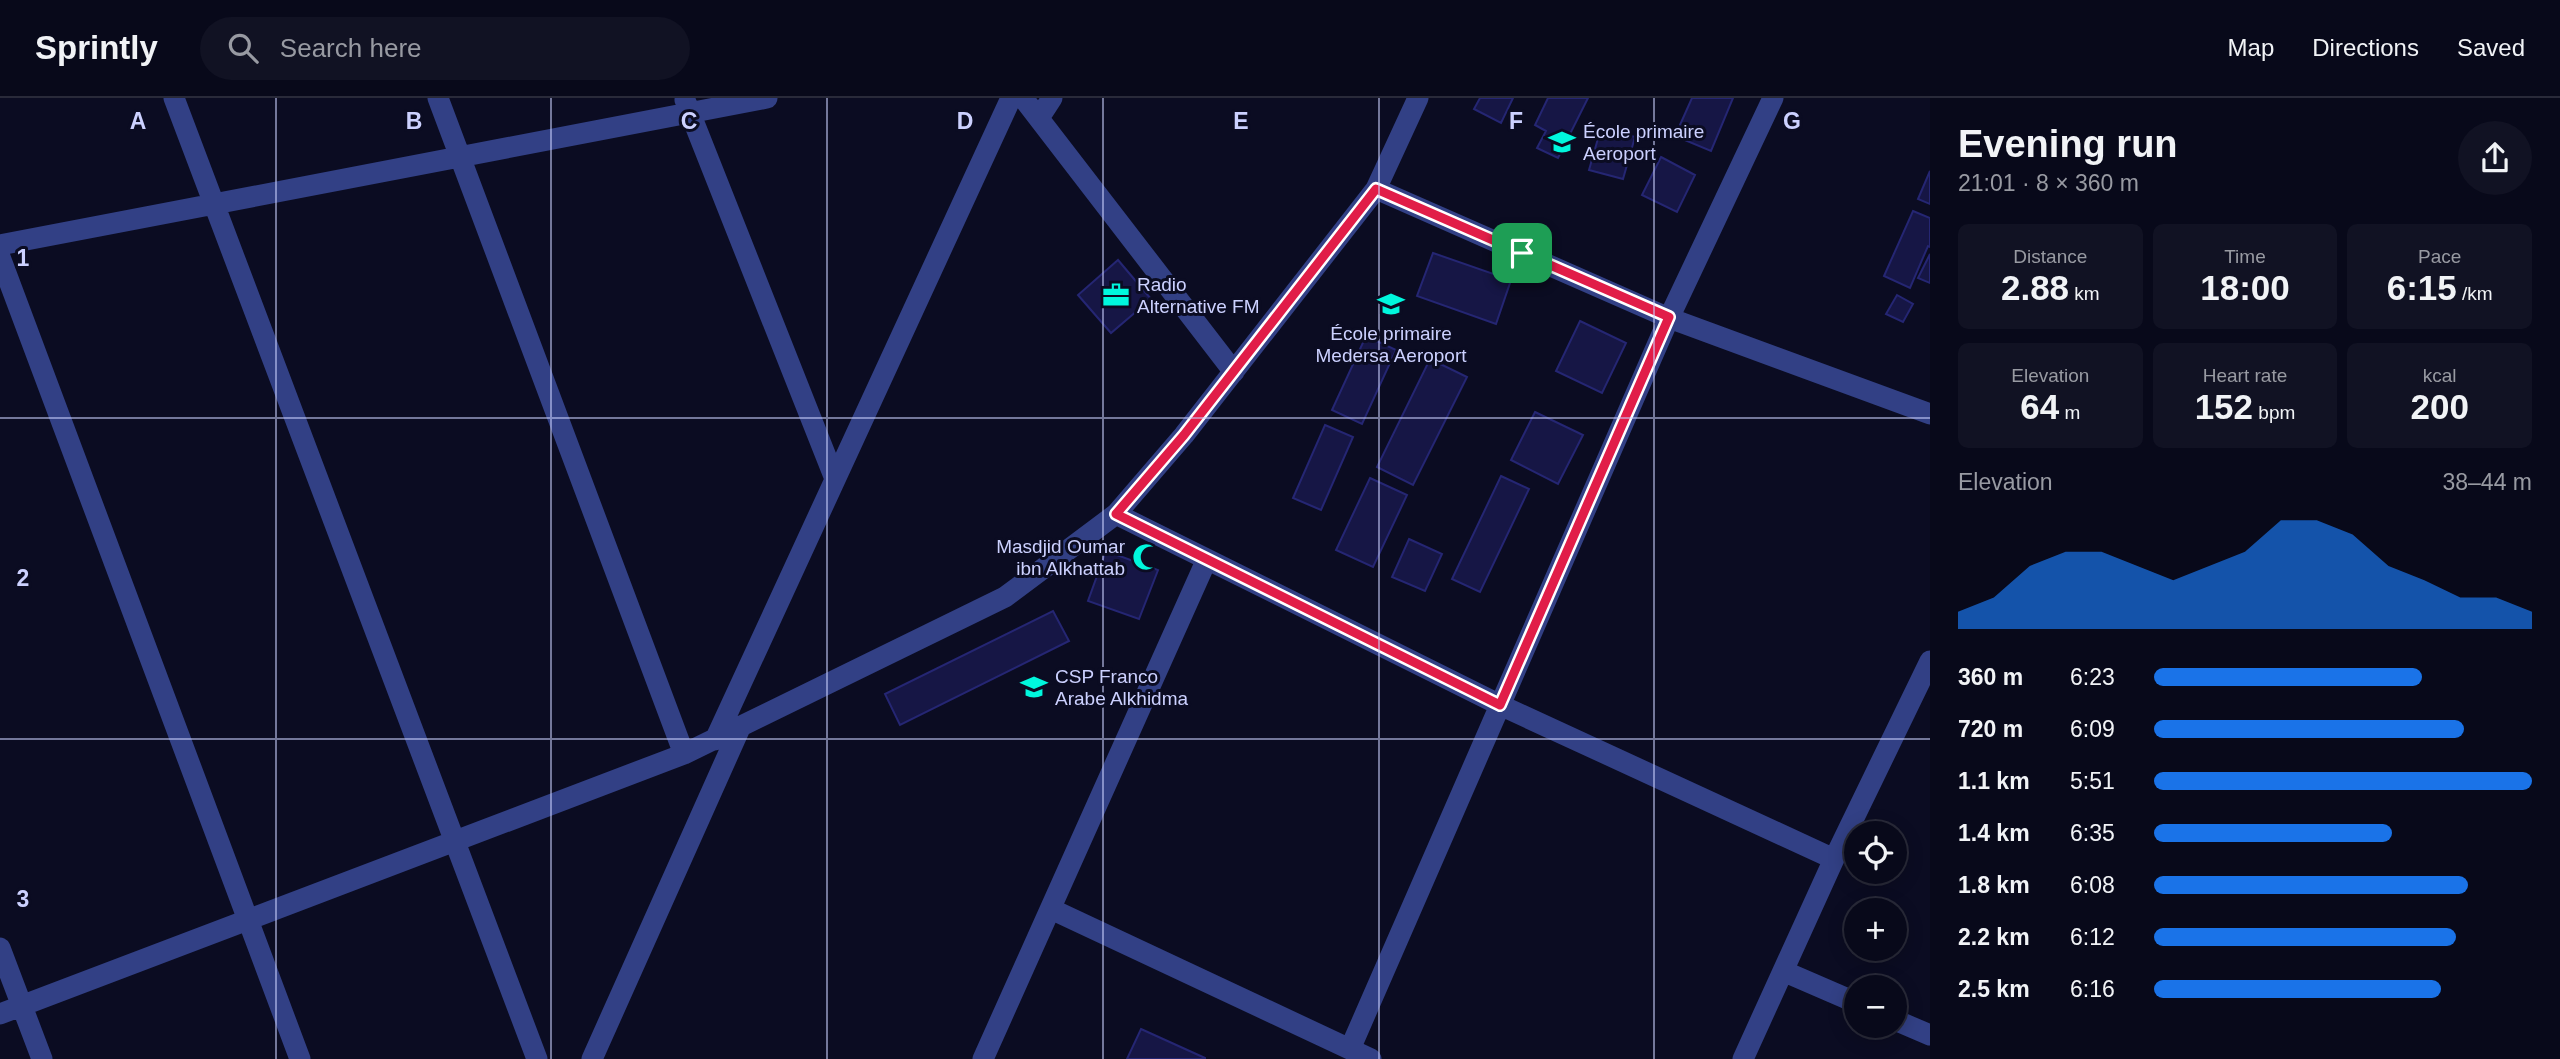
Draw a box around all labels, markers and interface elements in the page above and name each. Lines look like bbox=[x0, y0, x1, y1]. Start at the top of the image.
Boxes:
search box bbox=[200, 17, 690, 80]
text: Sprintly bbox=[35, 29, 158, 66]
icon: search bbox=[224, 29, 262, 67]
text: Search here bbox=[280, 33, 422, 63]
text: Map bbox=[2228, 34, 2274, 61]
text: Directions bbox=[2312, 34, 2419, 61]
text: Saved bbox=[2457, 34, 2525, 61]
text: A bbox=[130, 108, 146, 134]
text: B bbox=[406, 108, 422, 134]
text: C bbox=[681, 108, 697, 134]
text: D bbox=[957, 108, 973, 134]
text: E bbox=[1233, 108, 1249, 134]
text: F bbox=[1509, 108, 1523, 134]
text: G bbox=[1783, 108, 1801, 134]
place label: École primaire Aeroport bbox=[1583, 121, 1704, 164]
button: share bbox=[2458, 121, 2532, 195]
text: Evening run bbox=[1958, 123, 2178, 165]
school or university icon: École primaire Aeroport bbox=[1547, 127, 1577, 157]
text: 21:01 · 8 × 360 m bbox=[1958, 170, 2139, 196]
pin bbox=[1492, 223, 1552, 283]
icon: arrive bbox=[1503, 234, 1541, 272]
text: 1 bbox=[17, 245, 30, 271]
text: Distance bbox=[2013, 246, 2087, 267]
text: Time bbox=[2224, 246, 2266, 267]
text: Pace bbox=[2418, 246, 2461, 267]
text: 2.88 bbox=[2001, 268, 2069, 307]
text: 18:00 bbox=[2200, 268, 2290, 307]
text: 6:15 bbox=[2387, 268, 2457, 307]
place label: Radio Alternative FM bbox=[1137, 274, 1259, 317]
office icon: Radio Alternative FM bbox=[1101, 280, 1131, 310]
text: km bbox=[2069, 283, 2100, 304]
text: /km bbox=[2457, 283, 2493, 304]
school or university icon: École primaire Medersa Aeroport bbox=[1376, 289, 1406, 319]
place label: École primaire Medersa Aeroport bbox=[1315, 323, 1467, 366]
text: Elevation bbox=[2011, 365, 2089, 386]
text: Heart rate bbox=[2203, 365, 2287, 386]
text: kcal bbox=[2423, 365, 2457, 386]
text: 64 bbox=[2020, 387, 2059, 426]
text: 152 bbox=[2195, 387, 2253, 426]
text: 200 bbox=[2410, 387, 2469, 426]
text: m bbox=[2059, 402, 2080, 423]
text: bpm bbox=[2253, 402, 2295, 423]
text: Elevation bbox=[1958, 469, 2053, 495]
text: 38–44 m bbox=[2442, 469, 2532, 495]
place label: Masdjid Oumar ibn Alkhattab bbox=[996, 536, 1126, 579]
mosque icon: Masdjid Oumar ibn Alkhattab bbox=[1131, 542, 1161, 572]
text: 2 bbox=[17, 565, 29, 591]
text: 360 m bbox=[1958, 664, 2023, 690]
text: 6:23 bbox=[2070, 664, 2115, 690]
place label: CSP Franco Arabe Alkhidma bbox=[1055, 666, 1189, 709]
school or university icon: CSP Franco Arabe Alkhidma bbox=[1019, 672, 1049, 702]
text: 720 m bbox=[1958, 716, 2023, 742]
text: 6:09 bbox=[2070, 716, 2115, 742]
text: 1.1 km bbox=[1958, 768, 2030, 794]
text: 5:51 bbox=[2070, 768, 2115, 794]
text: 1.4 km bbox=[1958, 820, 2030, 846]
text: 6:35 bbox=[2070, 820, 2115, 846]
map controls bbox=[1844, 821, 1907, 1038]
button: locate bbox=[1844, 821, 1907, 884]
text: 1.8 km bbox=[1958, 872, 2030, 898]
text: 6:08 bbox=[2070, 872, 2115, 898]
text: 3 bbox=[17, 886, 29, 912]
button: + bbox=[1844, 898, 1907, 961]
text: 2.2 km bbox=[1958, 924, 2030, 950]
text: 6:12 bbox=[2070, 924, 2115, 950]
button: − bbox=[1844, 975, 1907, 1038]
text: 2.5 km bbox=[1958, 976, 2030, 1002]
text: 6:16 bbox=[2070, 976, 2115, 1002]

